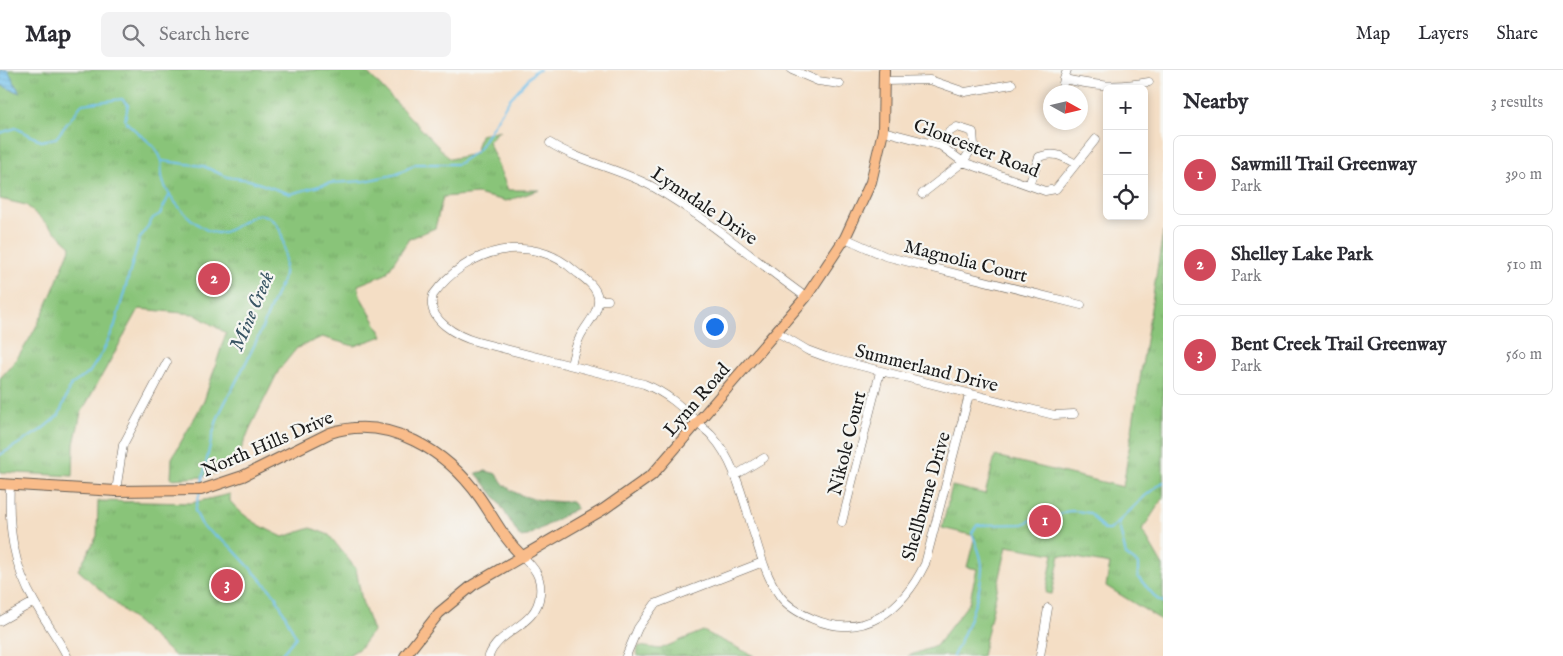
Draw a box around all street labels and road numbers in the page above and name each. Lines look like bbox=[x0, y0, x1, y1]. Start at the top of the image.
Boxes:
street label: Gloucester Road bbox=[910, 114, 1044, 184]
street label: Lynndale Drive bbox=[646, 162, 762, 251]
street label: Magnolia Court bbox=[901, 235, 1030, 289]
street label: Summerland Drive bbox=[852, 340, 1001, 398]
street label: Lynn Road bbox=[659, 358, 737, 442]
street label: Nikole Court bbox=[823, 388, 873, 498]
street label: North Hills Drive bbox=[198, 406, 337, 483]
street label: Shellburne Drive bbox=[897, 429, 957, 564]

